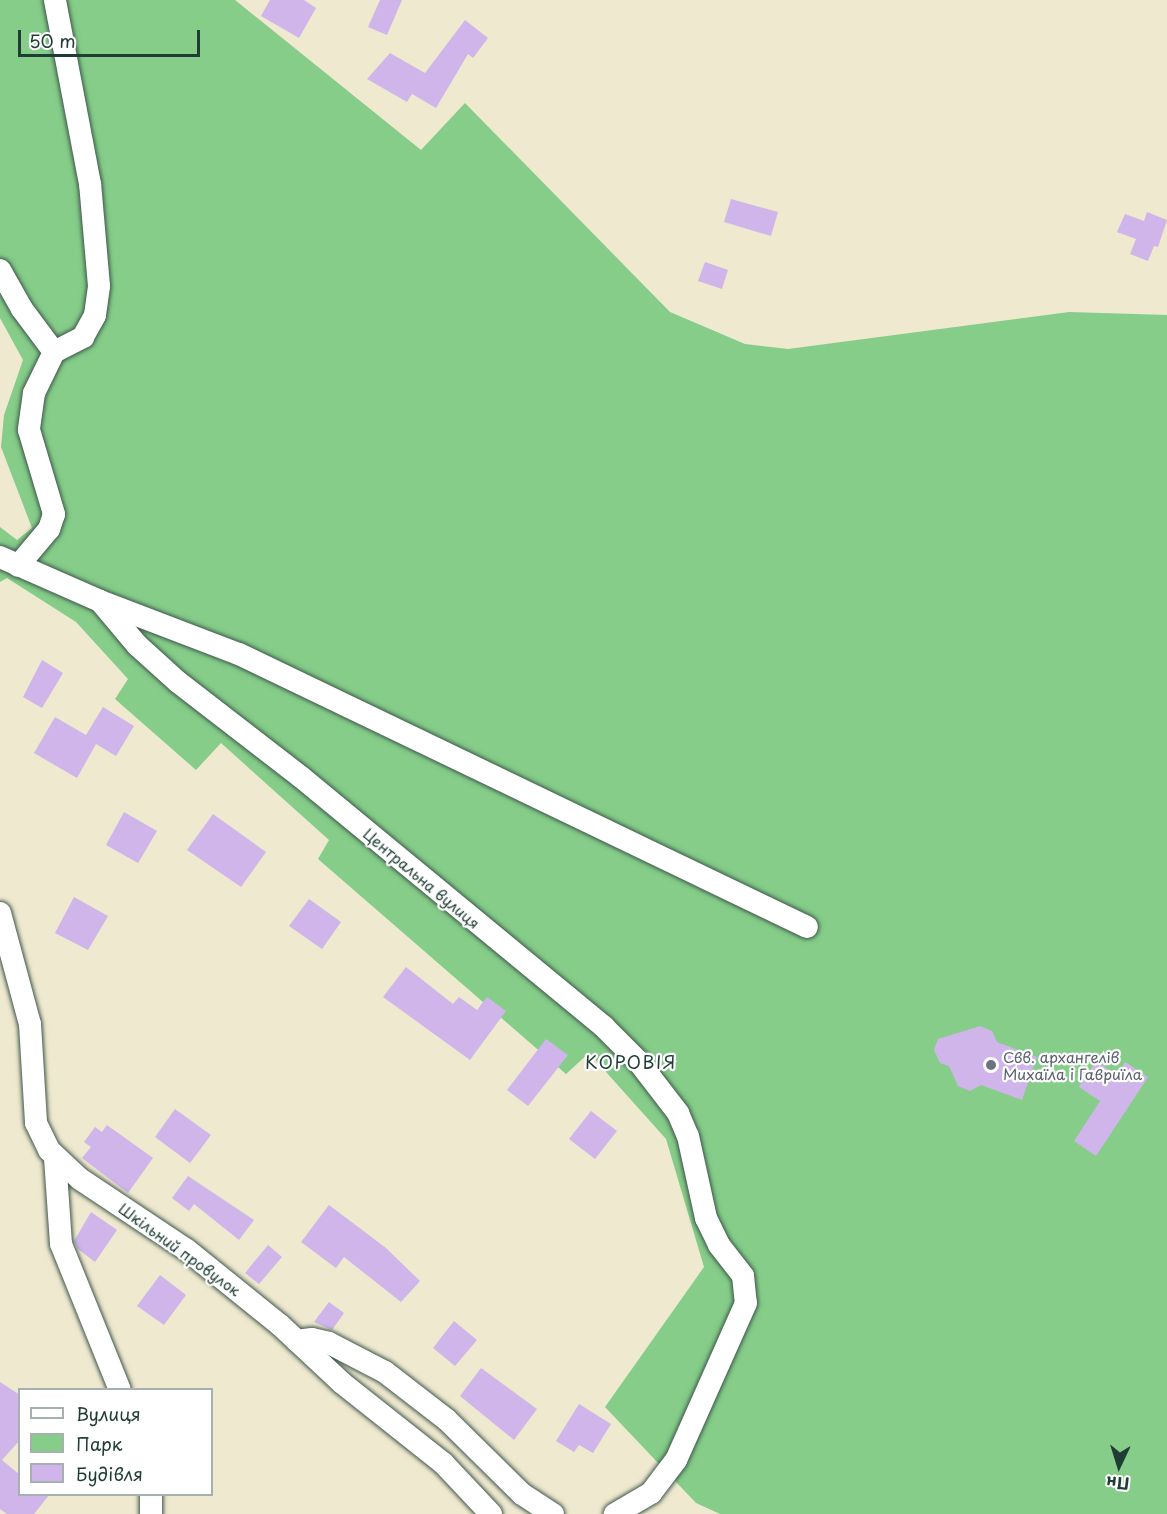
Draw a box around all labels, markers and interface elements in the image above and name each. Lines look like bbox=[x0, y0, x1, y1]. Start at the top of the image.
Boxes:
scale bar bbox=[21, 18, 202, 56]
text: 50 m bbox=[29, 27, 76, 54]
street label: Центральна вулиця bbox=[360, 824, 484, 932]
place label: Свв. архангелів Михаїла і Гавриїла bbox=[1003, 1047, 1143, 1082]
district label: КОРОВІЯ bbox=[585, 1051, 677, 1073]
marker: Свв. архангелів Михаїла і Гавриїла bbox=[984, 1058, 998, 1072]
street label: Шкільний провулок bbox=[116, 1199, 244, 1299]
legend bbox=[18, 1388, 213, 1496]
text: Вулиця bbox=[76, 1400, 141, 1427]
text: Парк bbox=[76, 1430, 122, 1457]
north arrow bbox=[1089, 1436, 1149, 1496]
text: Будівля bbox=[76, 1460, 143, 1487]
text: Пн bbox=[1105, 1471, 1130, 1497]

